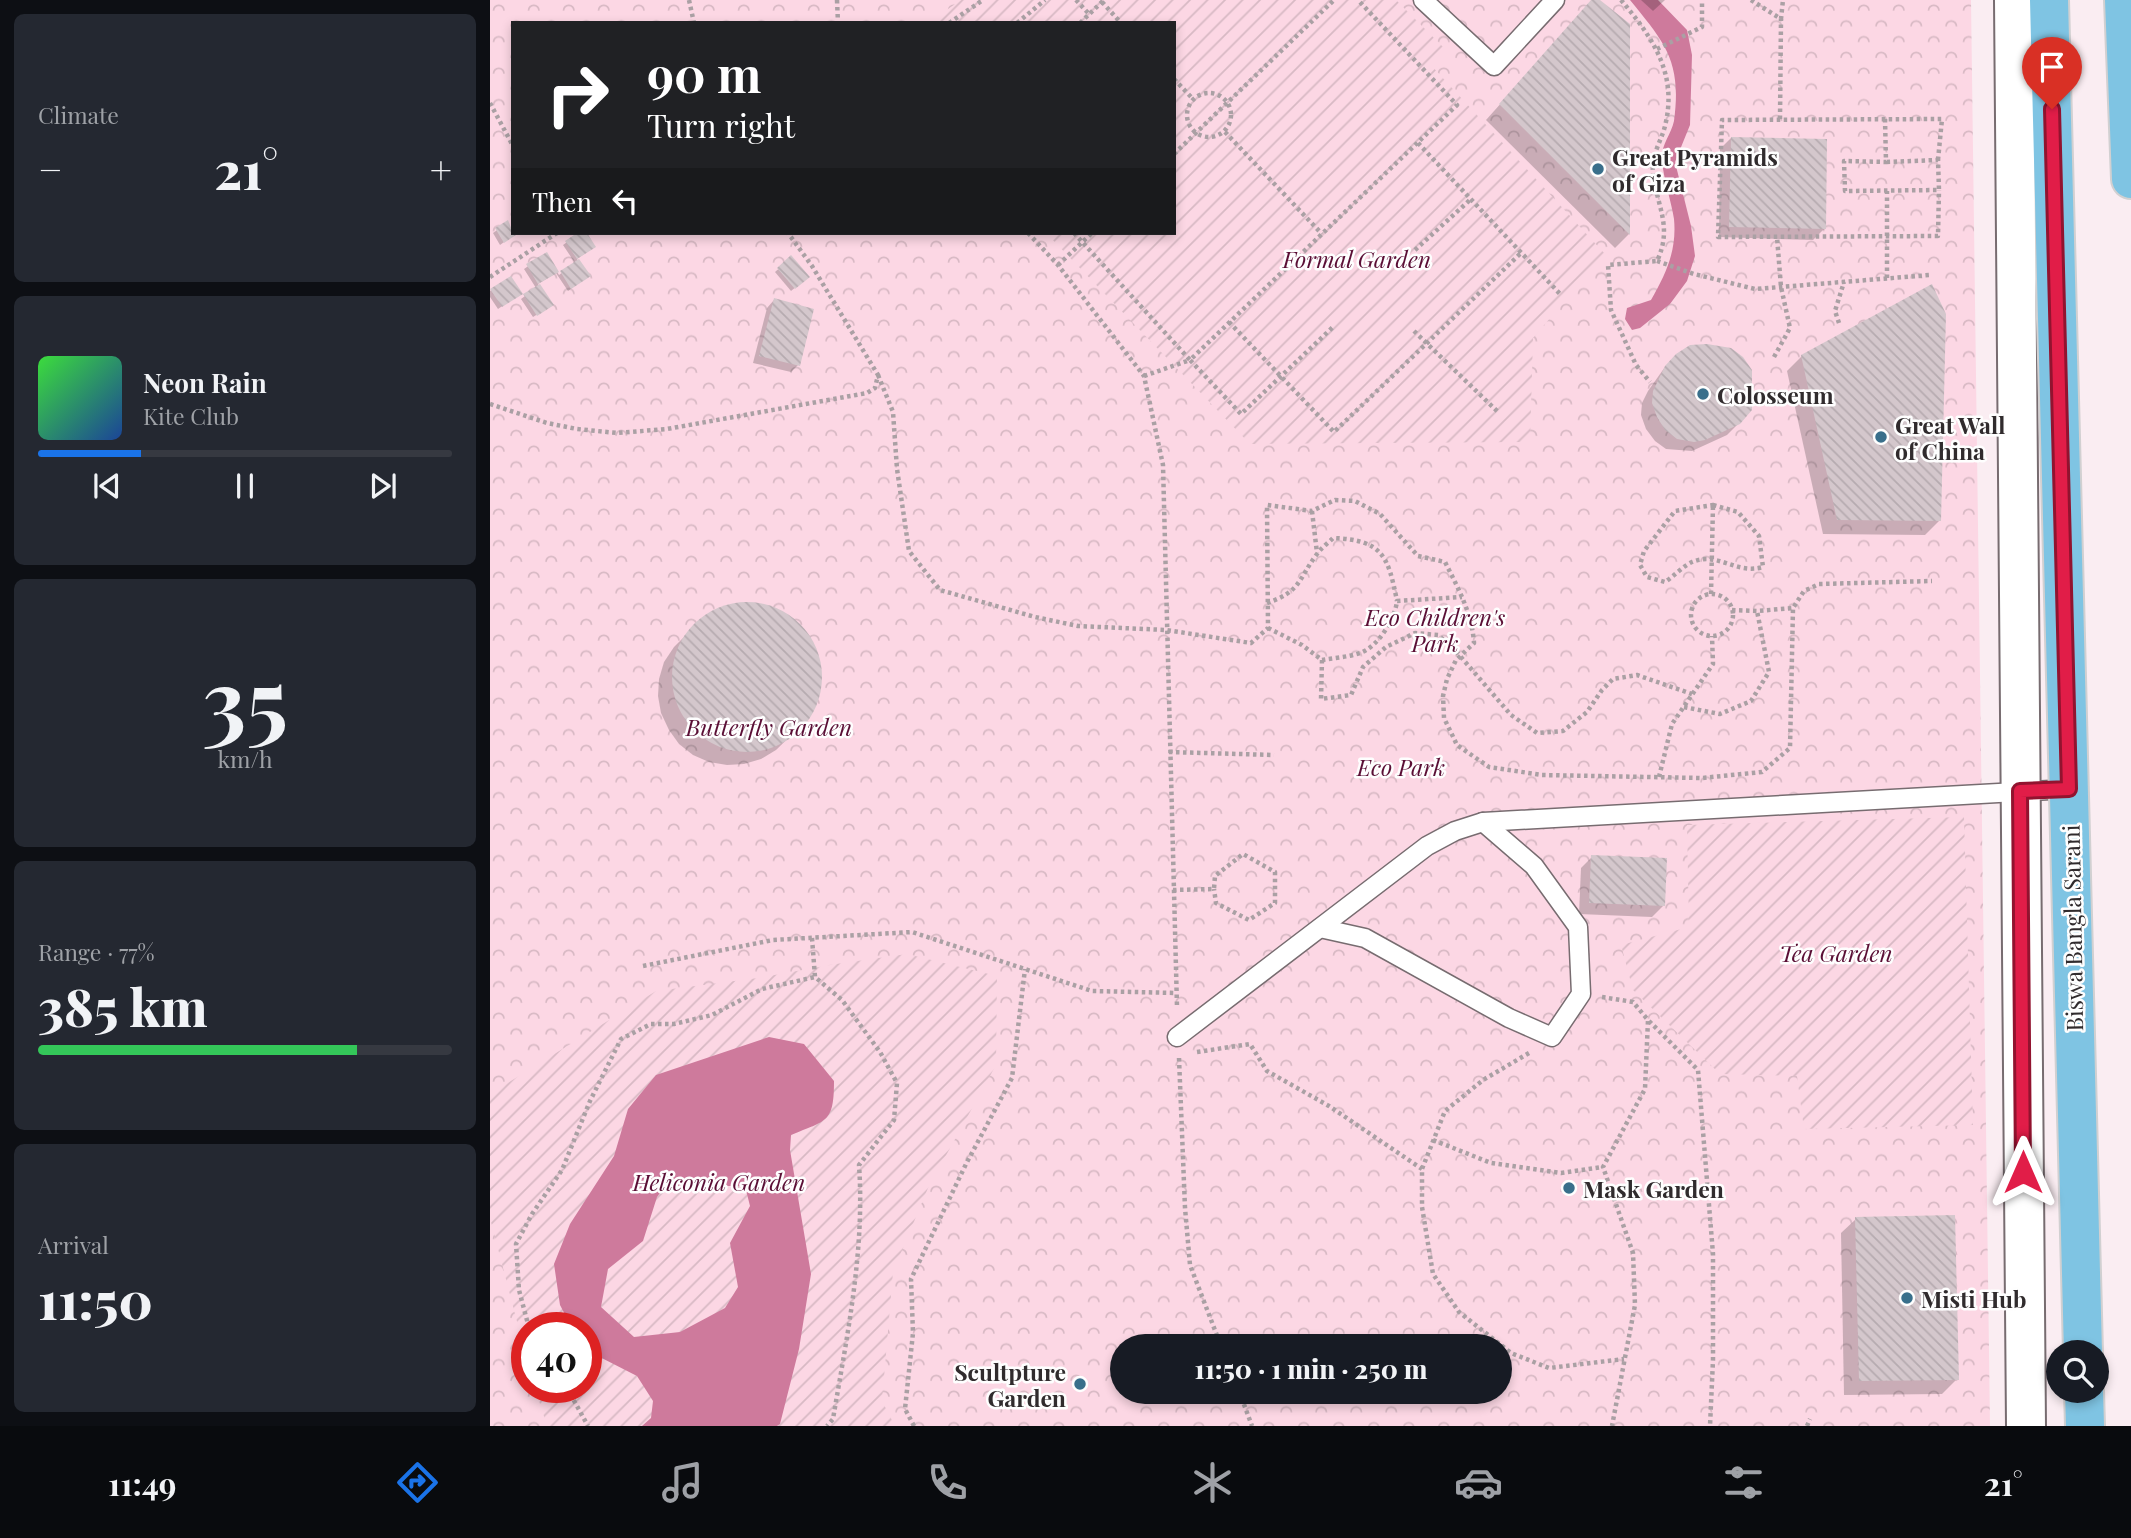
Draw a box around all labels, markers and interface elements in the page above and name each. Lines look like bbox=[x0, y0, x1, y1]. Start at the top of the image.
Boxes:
pin bbox=[2022, 37, 2082, 109]
text: 90 m bbox=[647, 40, 761, 105]
icon: arrive bbox=[2033, 48, 2071, 86]
icon: right bbox=[532, 49, 623, 140]
text: Climate bbox=[38, 99, 119, 130]
text: Turn right bbox=[647, 103, 795, 146]
text: 21° bbox=[214, 134, 278, 203]
place label: Great Pyramids of Giza bbox=[1612, 141, 1778, 198]
text: − bbox=[38, 143, 63, 194]
text: + bbox=[430, 143, 452, 194]
marker: Great Pyramids of Giza bbox=[1590, 161, 1606, 177]
icon: left bbox=[606, 182, 644, 220]
text: Then bbox=[532, 184, 592, 219]
park label: Formal Garden bbox=[1282, 243, 1431, 274]
text: Neon Rain bbox=[143, 365, 267, 400]
place label: Colosseum bbox=[1717, 379, 1834, 410]
marker: Colosseum bbox=[1695, 386, 1711, 402]
text: Kite Club bbox=[143, 400, 239, 431]
place label: Great Wall of China bbox=[1895, 409, 2005, 466]
marker: Great Wall of China bbox=[1873, 429, 1889, 445]
icon: previous bbox=[88, 467, 126, 505]
icon: pause bbox=[226, 467, 264, 505]
icon: next bbox=[364, 467, 402, 505]
park label: Eco Children's Park bbox=[1364, 601, 1506, 658]
text: 35 bbox=[202, 637, 288, 758]
park label: Butterfly Garden bbox=[685, 711, 852, 742]
text: km/h bbox=[217, 743, 273, 774]
park label: Eco Park bbox=[1356, 751, 1445, 782]
street label: Biswa Bangla Sarani bbox=[2055, 824, 2089, 1032]
text: Range · 77% bbox=[38, 936, 155, 967]
park label: Tea Garden bbox=[1779, 937, 1893, 968]
text: 385 km bbox=[38, 971, 208, 1040]
position arrow bbox=[1986, 1135, 2060, 1209]
park label: Heliconia Garden bbox=[632, 1166, 805, 1197]
place label: Mask Garden bbox=[1583, 1173, 1724, 1204]
marker: Mask Garden bbox=[1561, 1180, 1577, 1196]
text: Arrival bbox=[38, 1229, 109, 1260]
text: 11:50 bbox=[38, 1264, 153, 1333]
place label: Misti Hub bbox=[1921, 1283, 2026, 1314]
marker: Misti Hub bbox=[1899, 1290, 1915, 1306]
speed limit sign: 40 bbox=[511, 1312, 602, 1403]
map controls bbox=[2046, 1340, 2109, 1403]
button: search bbox=[2046, 1340, 2109, 1403]
text: 11:50 · 1 min · 250 m bbox=[1195, 1351, 1427, 1386]
place label: Scultpture Garden bbox=[954, 1356, 1066, 1413]
marker: Scultpture Garden bbox=[1072, 1376, 1088, 1392]
icon: directions bbox=[393, 1458, 442, 1507]
icon: music bbox=[658, 1458, 707, 1507]
icon: phone bbox=[923, 1458, 972, 1507]
icon: climate bbox=[1188, 1458, 1237, 1507]
icon: car bbox=[1454, 1458, 1503, 1507]
icon: filters bbox=[1719, 1458, 1768, 1507]
text: 11:49 bbox=[108, 1461, 177, 1504]
text: 21° bbox=[1984, 1461, 2023, 1504]

